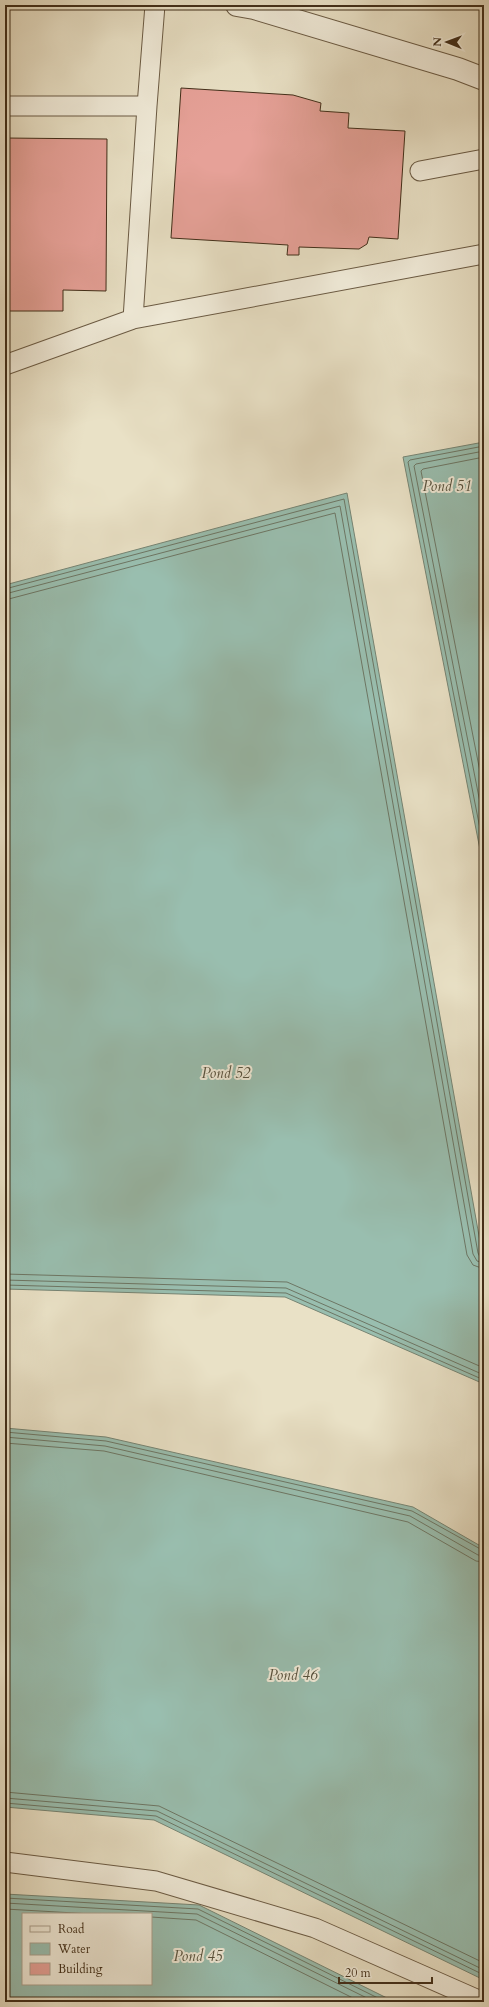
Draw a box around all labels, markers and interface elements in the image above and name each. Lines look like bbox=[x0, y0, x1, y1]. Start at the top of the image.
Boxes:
north arrow bbox=[427, 22, 467, 62]
text: N bbox=[430, 36, 445, 47]
water label: Pond 51 bbox=[423, 476, 471, 496]
water label: Pond 52 bbox=[202, 1063, 251, 1083]
water label: Pond 46 bbox=[269, 1665, 319, 1685]
legend bbox=[22, 1913, 152, 1985]
text: Road bbox=[58, 1921, 85, 1937]
text: Water bbox=[57, 1941, 91, 1957]
water label: Pond 45 bbox=[174, 1946, 223, 1966]
scale bar bbox=[339, 1959, 432, 1985]
text: Building bbox=[58, 1961, 103, 1977]
text: 20 m bbox=[345, 1965, 372, 1981]

